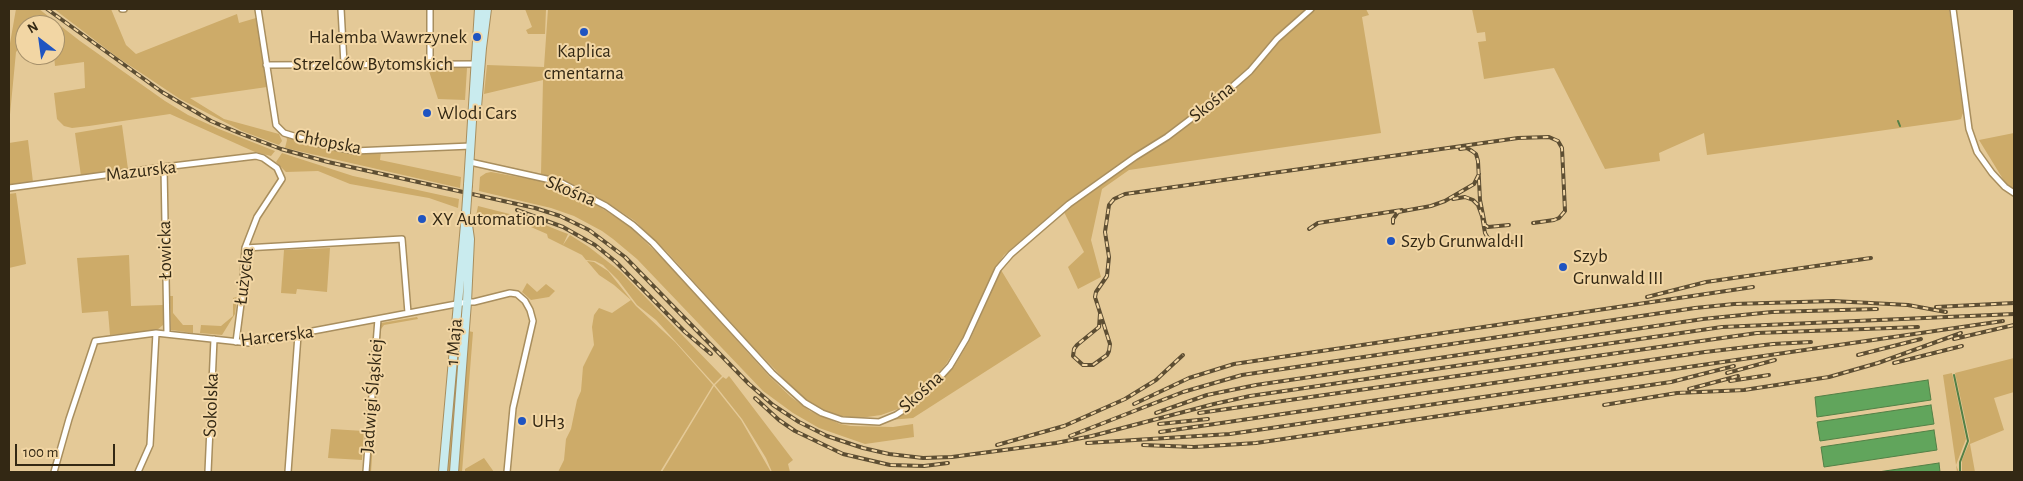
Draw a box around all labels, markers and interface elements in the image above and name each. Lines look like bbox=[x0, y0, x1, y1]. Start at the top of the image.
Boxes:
north arrow bbox=[15, 15, 65, 65]
text: N bbox=[25, 19, 41, 36]
place label: Halemba Wawrzynek bbox=[309, 26, 467, 48]
marker: Kaplica cmentarna bbox=[578, 26, 590, 38]
marker: Halemba Wawrzynek bbox=[471, 31, 483, 43]
place label: Kaplica cmentarna bbox=[544, 40, 624, 84]
street label: Strzelców Bytomskich bbox=[293, 53, 453, 75]
street label: Skośna bbox=[1185, 77, 1239, 127]
place label: Wlodi Cars bbox=[437, 102, 517, 124]
marker: Wlodi Cars bbox=[421, 107, 433, 119]
street label: Chłopska bbox=[293, 124, 363, 160]
street label: Mazurska bbox=[104, 155, 178, 187]
street label: Skośna bbox=[543, 170, 599, 212]
place label: XY Automation bbox=[432, 208, 545, 230]
marker: XY Automation bbox=[416, 213, 428, 225]
street label: Łowicka bbox=[153, 220, 177, 280]
place label: Szyb Grunwald II bbox=[1401, 230, 1524, 252]
marker: Szyb Grunwald II bbox=[1385, 235, 1397, 247]
place label: Szyb Grunwald III bbox=[1573, 245, 1663, 289]
street label: Łużycka bbox=[229, 246, 259, 306]
marker: Szyb Grunwald III bbox=[1557, 261, 1569, 273]
street label: 1 Maja bbox=[441, 318, 467, 366]
street label: Harcerska bbox=[239, 320, 315, 352]
street label: Jadwigi Śląskiej bbox=[356, 338, 388, 454]
street label: Skośna bbox=[894, 366, 948, 418]
street label: Sokolska bbox=[198, 372, 224, 438]
place label: UH3 bbox=[532, 410, 565, 432]
marker: UH3 bbox=[516, 415, 528, 427]
scale bar bbox=[18, 434, 118, 466]
text: 100 m bbox=[23, 445, 58, 460]

